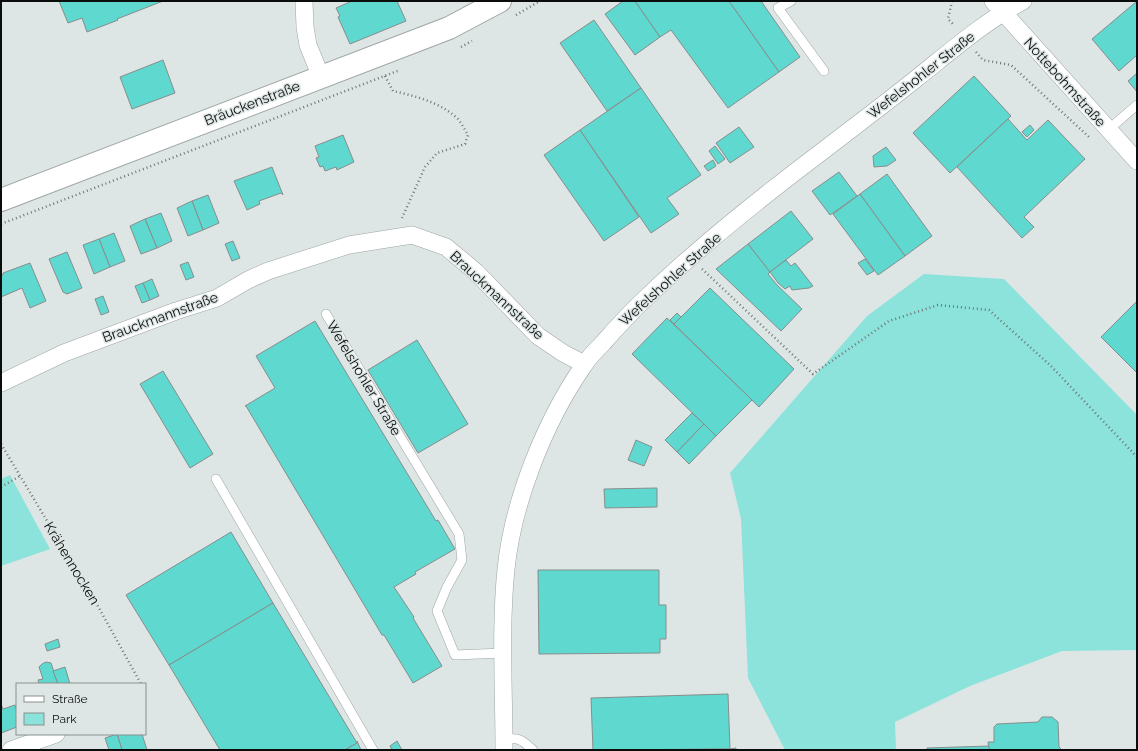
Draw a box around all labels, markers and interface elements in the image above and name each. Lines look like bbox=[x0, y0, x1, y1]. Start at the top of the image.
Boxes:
street label: Wefelshohler Straße bbox=[864, 28, 978, 122]
street label: Nottebohmstraße bbox=[1021, 34, 1109, 130]
street label: Bräuckenstraße bbox=[202, 77, 302, 129]
street label: Wefelshohler Straße bbox=[616, 229, 724, 329]
street label: Brauckmannstraße bbox=[447, 248, 547, 342]
street label: Brauckmannstraße bbox=[100, 289, 220, 345]
street label: Wefelshohler Straße bbox=[323, 318, 405, 438]
street label: Krähennocken bbox=[41, 519, 103, 607]
legend bbox=[16, 683, 146, 735]
text: Straße bbox=[52, 692, 88, 706]
text: Park bbox=[52, 712, 77, 726]

